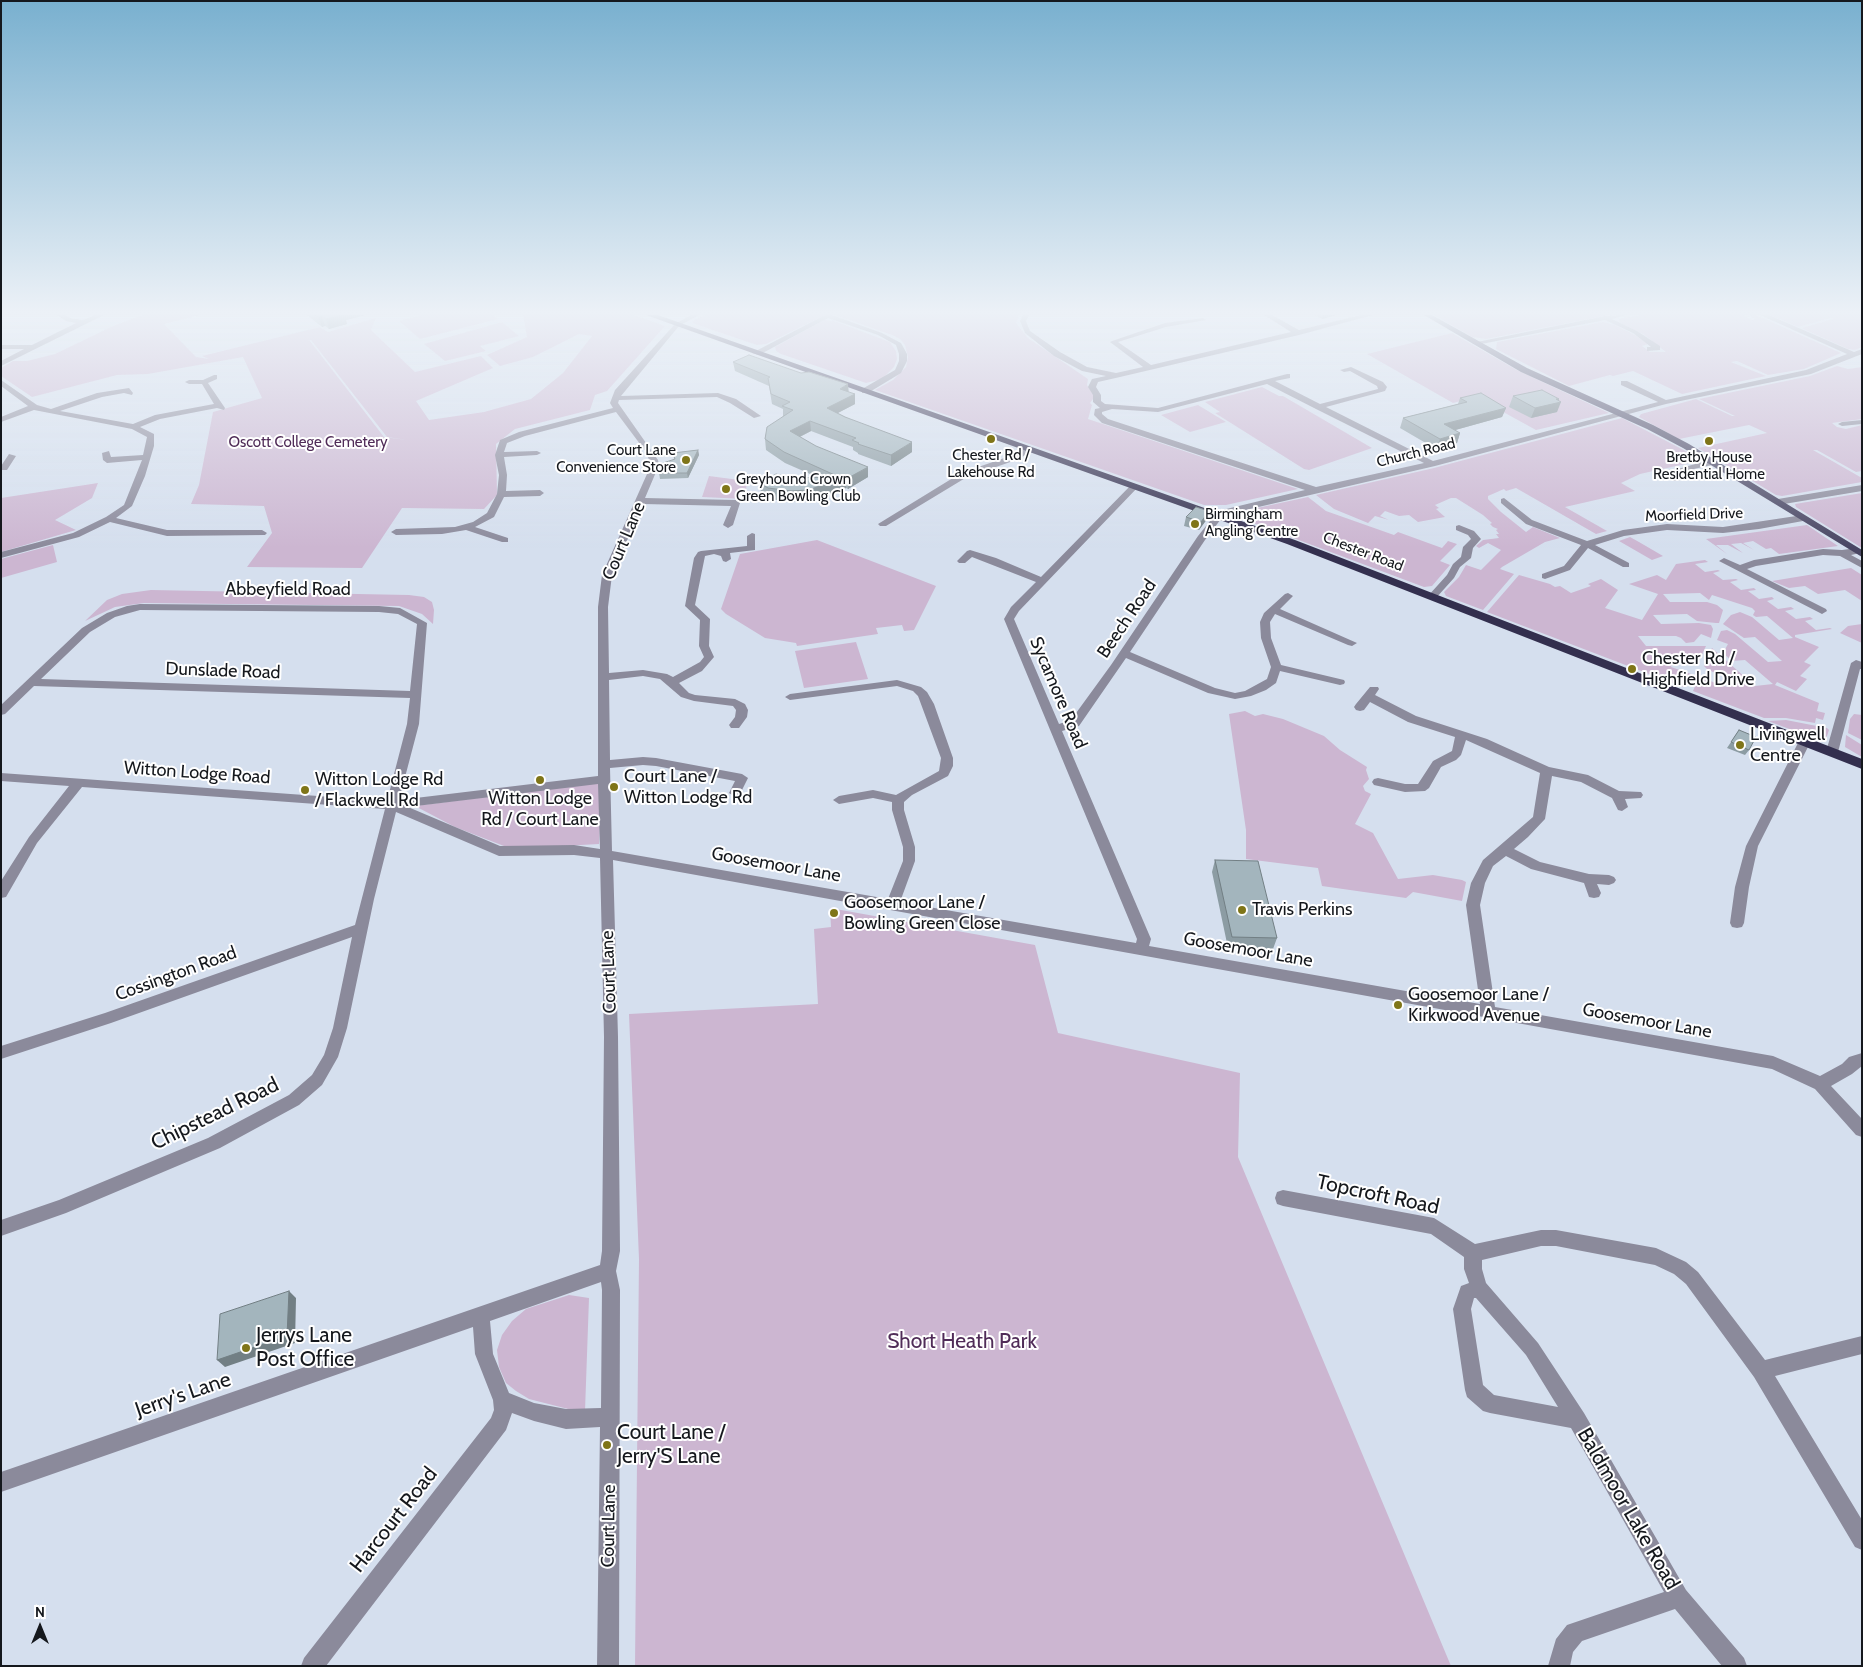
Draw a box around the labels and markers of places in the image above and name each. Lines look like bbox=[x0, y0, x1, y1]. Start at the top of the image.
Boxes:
marker: Chester Rd / Lakehouse Rd bbox=[985, 433, 997, 445]
marker: Bretby House Residential Home bbox=[1703, 435, 1715, 447]
place label: Court Lane Convenience Store bbox=[556, 442, 676, 477]
place label: Chester Rd / Lakehouse Rd bbox=[947, 447, 1035, 482]
place label: Bretby House Residential Home bbox=[1653, 449, 1765, 484]
marker: Court Lane Convenience Store bbox=[680, 454, 692, 466]
place label: Greyhound Crown Green Bowling Club bbox=[736, 471, 861, 506]
marker: Greyhound Crown Green Bowling Club bbox=[720, 483, 732, 495]
place label: Birmingham Angling Centre bbox=[1205, 506, 1298, 541]
marker: Birmingham Angling Centre bbox=[1189, 518, 1201, 530]
place label: Chester Rd / Highfield Drive bbox=[1642, 648, 1755, 691]
marker: Chester Rd / Highfield Drive bbox=[1626, 663, 1638, 675]
place label: Livingwell Centre bbox=[1750, 724, 1825, 766]
marker: Livingwell Centre bbox=[1734, 739, 1746, 751]
place label: Court Lane / Witton Lodge Rd bbox=[624, 766, 752, 809]
place label: Witton Lodge Rd / Flackwell Rd bbox=[315, 769, 443, 812]
marker: Witton Lodge Rd / Court Lane bbox=[534, 774, 546, 786]
marker: Court Lane / Witton Lodge Rd bbox=[608, 781, 620, 793]
marker: Witton Lodge Rd / Flackwell Rd bbox=[299, 784, 311, 796]
place label: Witton Lodge Rd / Court Lane bbox=[481, 788, 599, 831]
place label: Goosemoor Lane / Bowling Green Close bbox=[844, 892, 1001, 934]
place label: Travis Perkins bbox=[1252, 899, 1352, 921]
marker: Travis Perkins bbox=[1236, 904, 1248, 916]
marker: Goosemoor Lane / Bowling Green Close bbox=[828, 907, 840, 919]
place label: Goosemoor Lane / Kirkwood Avenue bbox=[1408, 984, 1549, 1026]
marker: Goosemoor Lane / Kirkwood Avenue bbox=[1392, 999, 1404, 1011]
place label: Jerrys Lane Post Office bbox=[256, 1323, 354, 1373]
marker: Jerrys Lane Post Office bbox=[240, 1342, 252, 1354]
place label: Court Lane / Jerry'S Lane bbox=[617, 1420, 725, 1470]
marker: Court Lane / Jerry'S Lane bbox=[601, 1439, 613, 1451]

